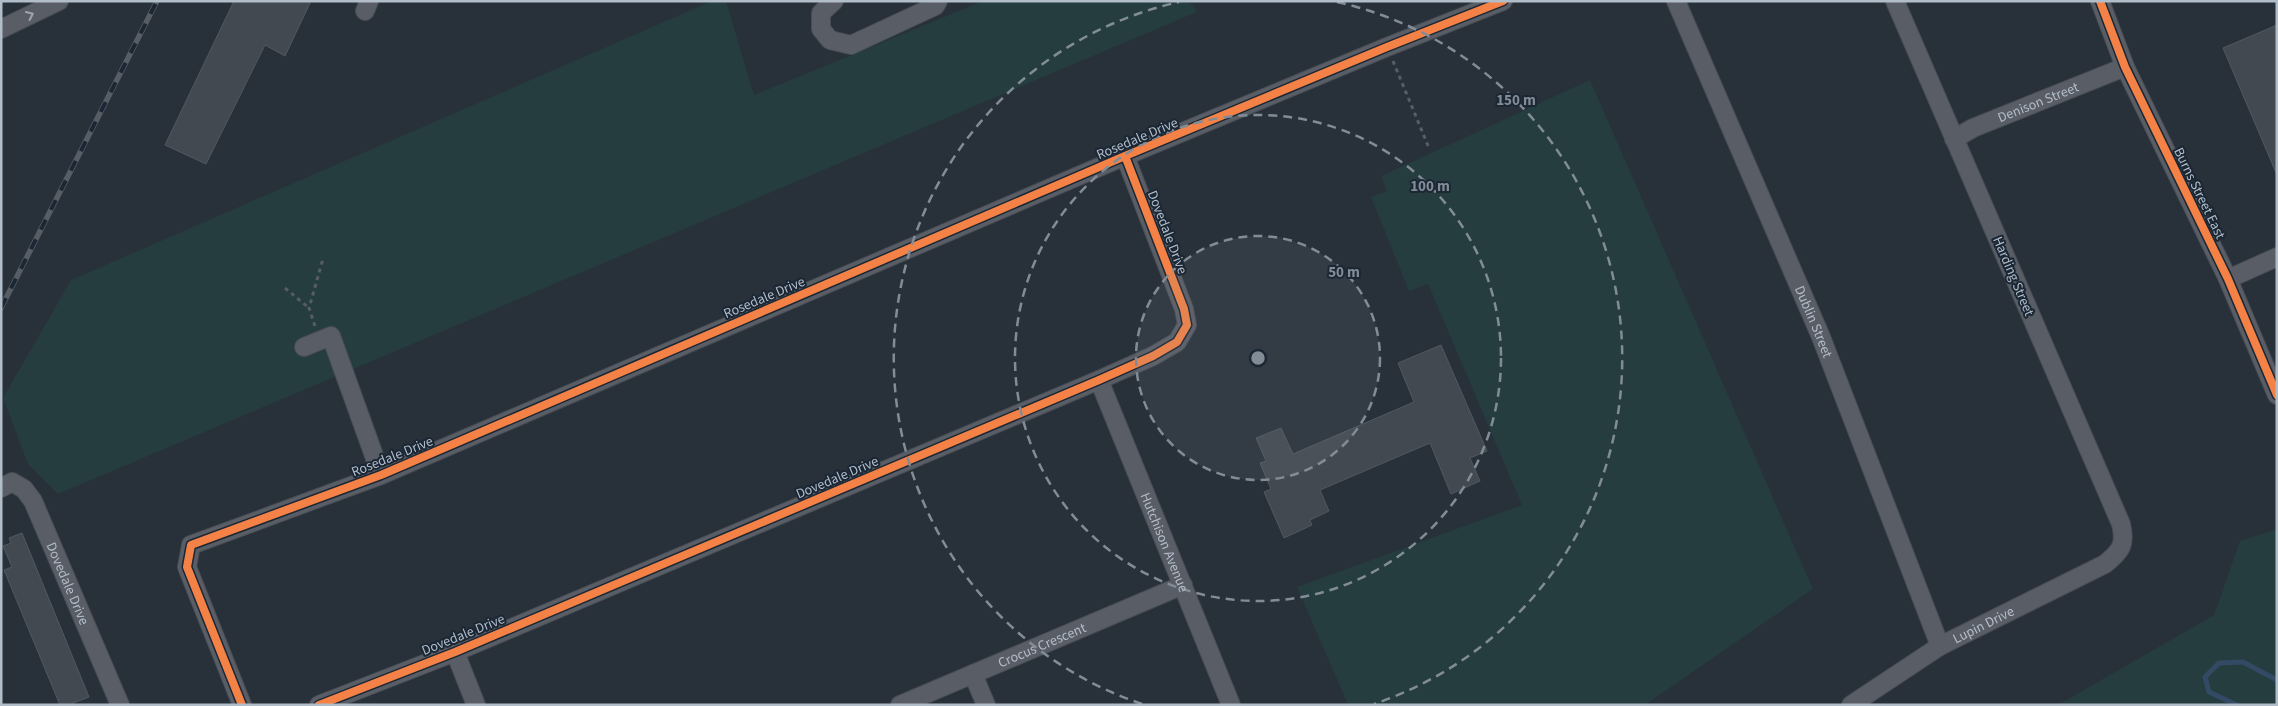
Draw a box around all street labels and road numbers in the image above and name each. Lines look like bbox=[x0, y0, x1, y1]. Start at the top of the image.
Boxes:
street label: Denison Street bbox=[1995, 77, 2082, 128]
street label: Rosedale Drive bbox=[1094, 113, 1181, 165]
street label: Burns Street East bbox=[2168, 144, 2230, 243]
street label: Dovedale Drive bbox=[1142, 188, 1192, 277]
street label: Harding Street bbox=[1987, 233, 2039, 320]
street label: Rosedale Drive bbox=[721, 272, 808, 324]
street label: Dublin Street bbox=[1789, 283, 1837, 361]
street label: Rosedale Drive bbox=[348, 431, 436, 482]
street label: Dovedale Drive bbox=[793, 451, 882, 504]
street label: Hutchison Avenue bbox=[1135, 490, 1193, 595]
street label: Dovedale Drive bbox=[41, 539, 94, 628]
street label: Lupin Drive bbox=[1949, 602, 2018, 649]
street label: Dovedale Drive bbox=[419, 609, 508, 661]
street label: Crocus Crescent bbox=[995, 618, 1090, 673]

